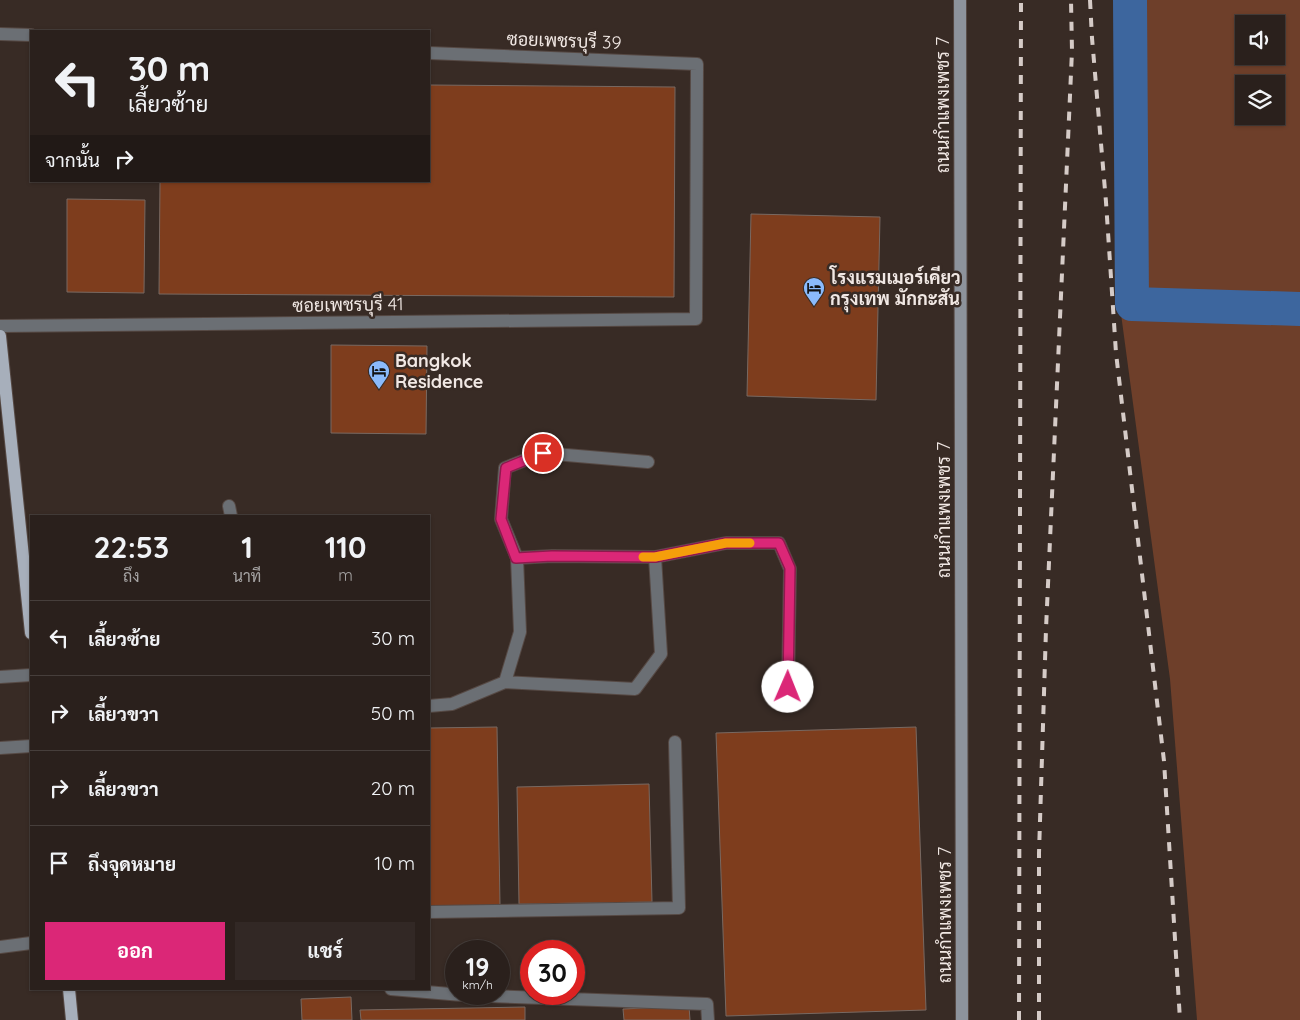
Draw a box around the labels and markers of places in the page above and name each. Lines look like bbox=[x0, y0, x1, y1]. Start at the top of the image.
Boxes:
place label: โรงแรมเมอร์เคียว กรุงเทพ มักกะสัน bbox=[829, 265, 961, 313]
hotel icon: โรงแรมเมอร์เคียว กรุงเทพ มักกะสัน bbox=[802, 276, 826, 307]
place label: Bangkok Residence bbox=[395, 349, 483, 393]
hotel icon: Bangkok Residence bbox=[367, 359, 391, 390]
pin bbox=[522, 432, 564, 474]

